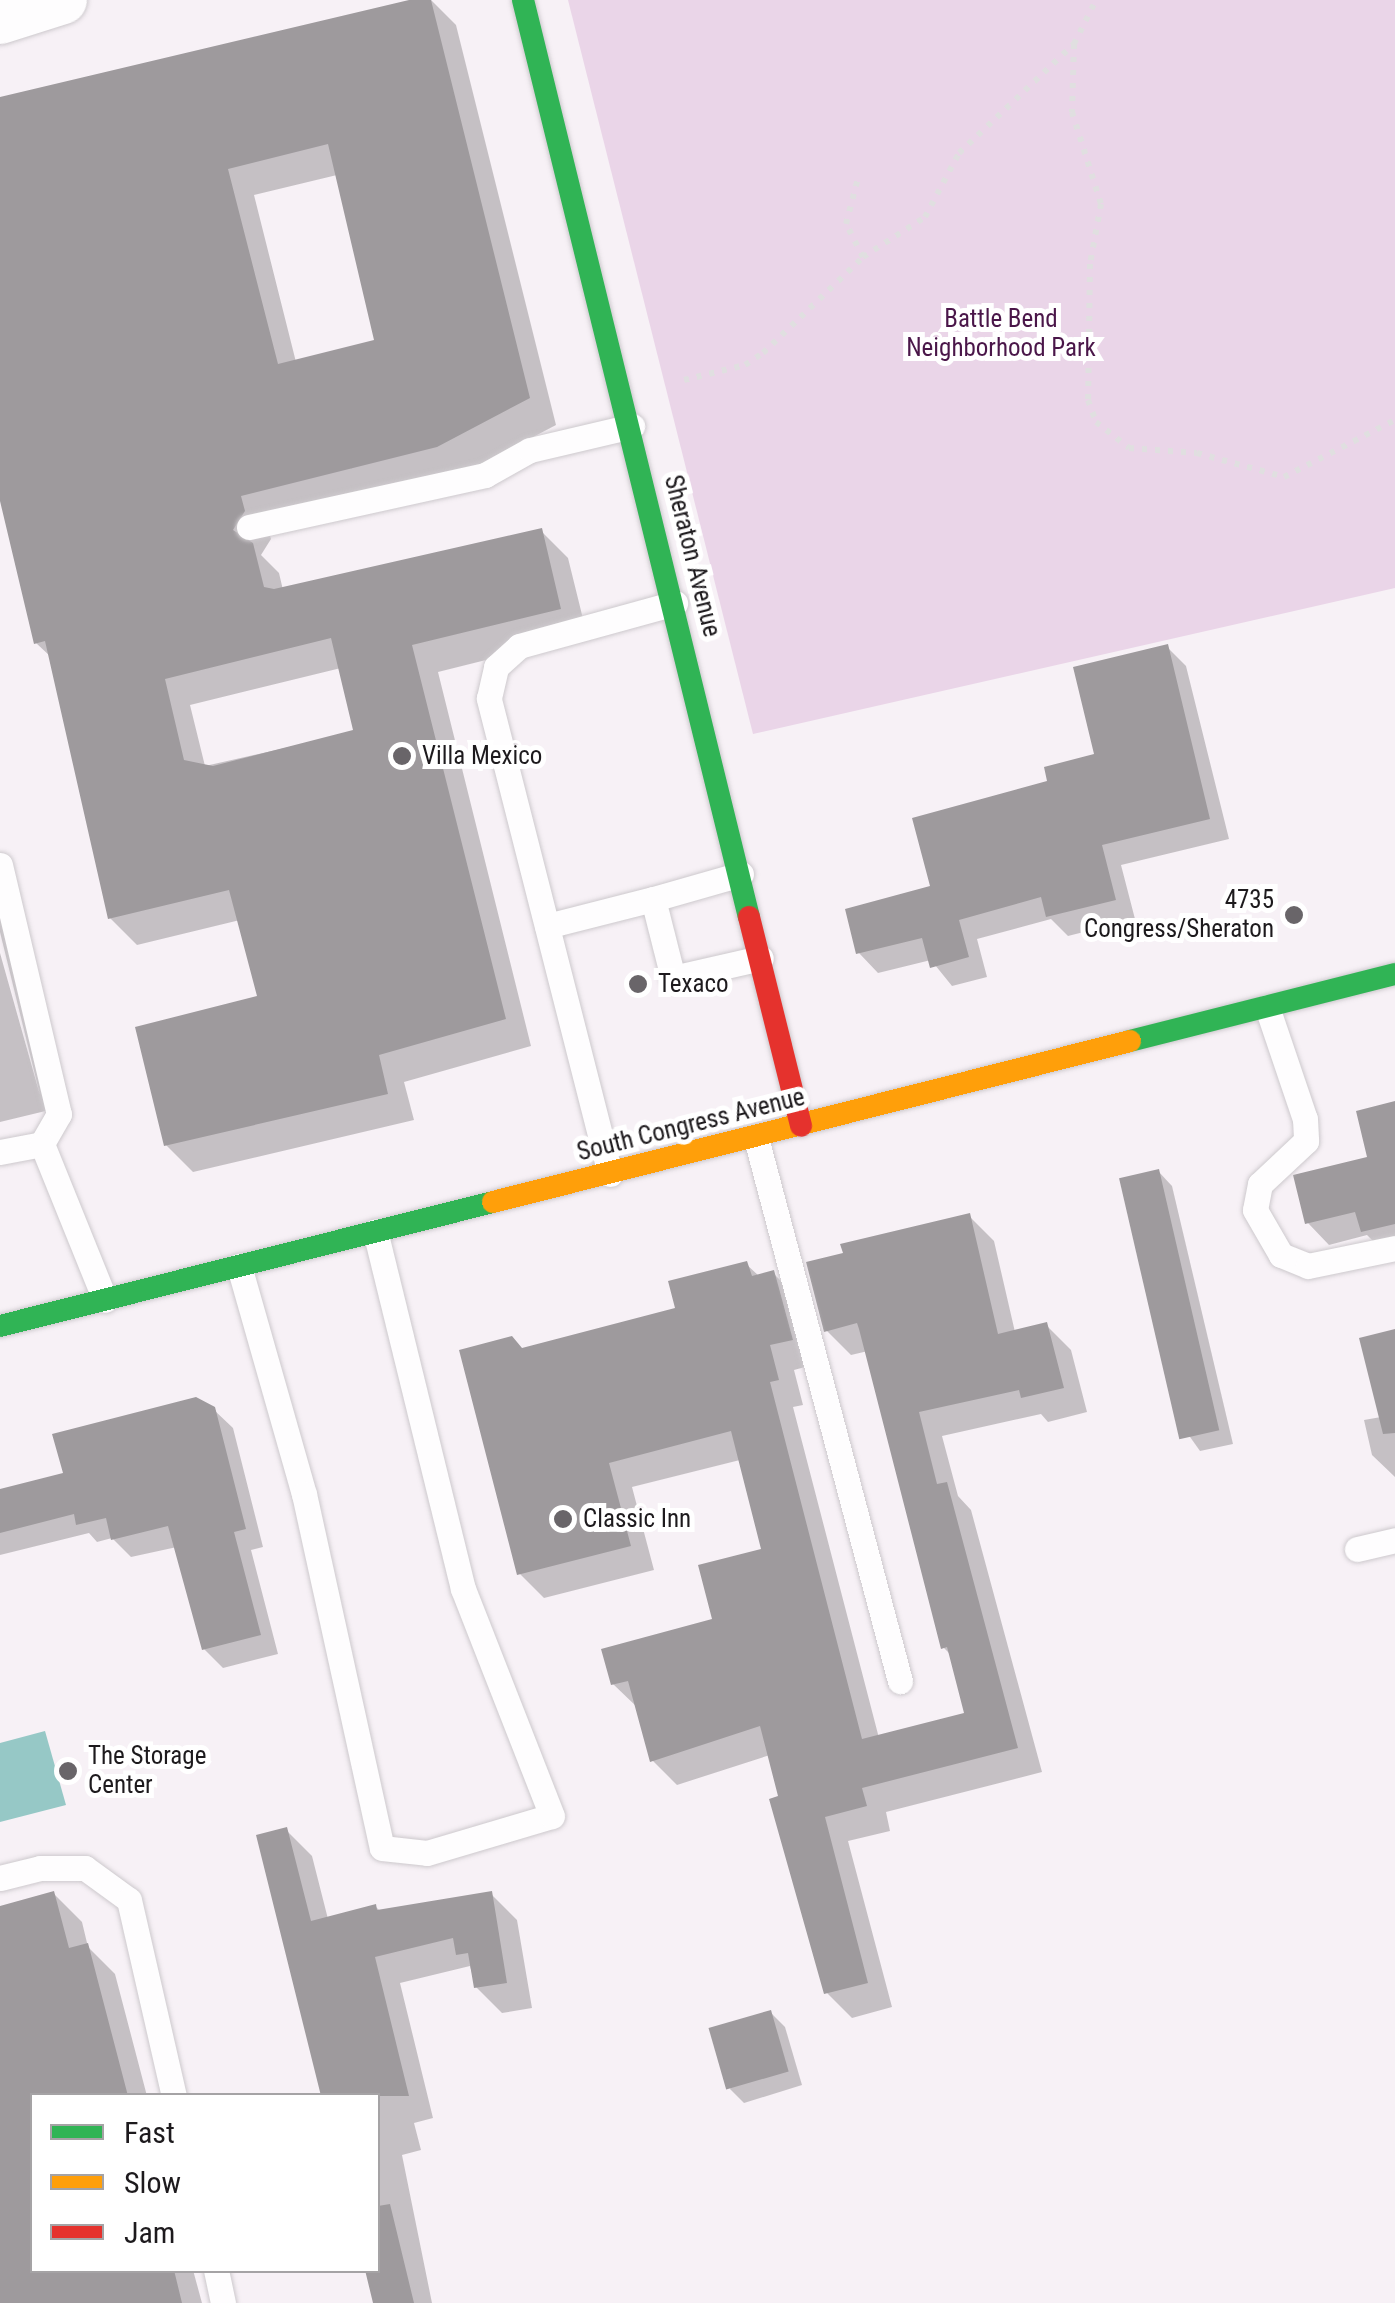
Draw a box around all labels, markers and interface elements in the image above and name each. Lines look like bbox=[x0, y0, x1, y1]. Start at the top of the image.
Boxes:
park label: Battle Bend Neighborhood Park bbox=[906, 305, 1096, 364]
street label: Sheraton Avenue bbox=[657, 472, 727, 640]
place label: Villa Mexico bbox=[422, 741, 542, 771]
marker: Villa Mexico bbox=[391, 745, 413, 767]
place label: 4735 Congress/Sheraton bbox=[1084, 886, 1274, 945]
marker: 4735 Congress/Sheraton bbox=[1283, 904, 1305, 926]
place label: Texaco bbox=[658, 969, 729, 999]
marker: Texaco bbox=[627, 973, 649, 995]
street label: South Congress Avenue bbox=[574, 1082, 808, 1168]
place label: Classic Inn bbox=[583, 1504, 691, 1534]
marker: Classic Inn bbox=[552, 1508, 574, 1530]
place label: The Storage Center bbox=[88, 1742, 206, 1801]
marker: The Storage Center bbox=[57, 1760, 79, 1782]
legend bbox=[30, 2093, 380, 2273]
text: Fast bbox=[124, 2115, 175, 2150]
text: Slow bbox=[124, 2165, 181, 2200]
text: Jam bbox=[124, 2215, 175, 2250]

